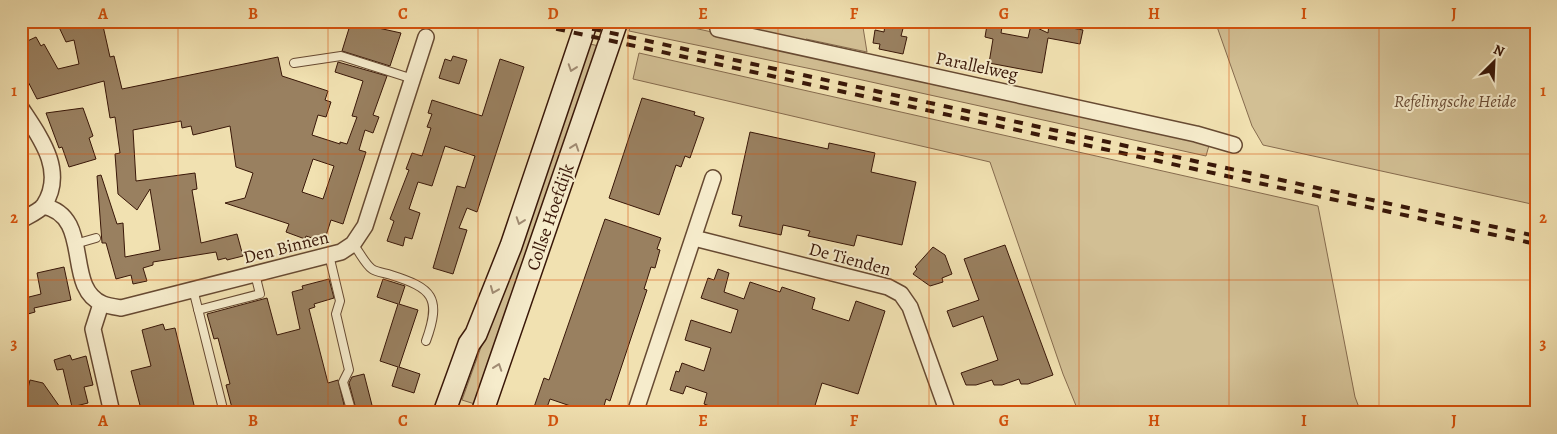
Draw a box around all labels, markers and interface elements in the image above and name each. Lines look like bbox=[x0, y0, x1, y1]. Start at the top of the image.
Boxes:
text: A bbox=[97, 3, 109, 25]
text: B bbox=[248, 3, 258, 25]
text: C bbox=[398, 3, 408, 25]
text: D bbox=[547, 3, 559, 25]
text: E bbox=[698, 3, 708, 25]
text: F bbox=[850, 3, 859, 25]
text: G bbox=[999, 3, 1009, 25]
text: H bbox=[1148, 3, 1160, 25]
text: I bbox=[1301, 3, 1307, 25]
text: J bbox=[1451, 3, 1457, 25]
north arrow bbox=[1470, 38, 1520, 88]
text: N bbox=[1491, 40, 1508, 61]
street label: Parallelweg bbox=[934, 46, 1020, 86]
one-way arrow bbox=[568, 63, 578, 71]
text: 1 bbox=[11, 80, 17, 102]
text: 1 bbox=[1540, 80, 1546, 102]
park label: Refelingsche Heide bbox=[1394, 89, 1517, 113]
one-way arrow bbox=[569, 143, 579, 152]
street label: Collse Hoefdijk bbox=[520, 160, 580, 274]
text: 2 bbox=[10, 207, 18, 229]
text: 2 bbox=[1539, 207, 1547, 229]
one-way arrow bbox=[516, 217, 526, 225]
street label: Den Binnen bbox=[241, 225, 331, 269]
street label: De Tienden bbox=[806, 237, 894, 282]
one-way arrow bbox=[490, 285, 500, 294]
text: 3 bbox=[11, 333, 18, 355]
text: 3 bbox=[1540, 333, 1547, 355]
one-way arrow bbox=[492, 363, 502, 371]
text: A bbox=[97, 410, 109, 432]
text: B bbox=[248, 410, 258, 432]
text: C bbox=[398, 410, 408, 432]
text: D bbox=[547, 410, 559, 432]
text: E bbox=[698, 410, 708, 432]
text: F bbox=[850, 410, 859, 432]
text: G bbox=[999, 410, 1009, 432]
text: H bbox=[1148, 410, 1160, 432]
text: I bbox=[1301, 410, 1307, 432]
text: J bbox=[1451, 410, 1457, 432]

